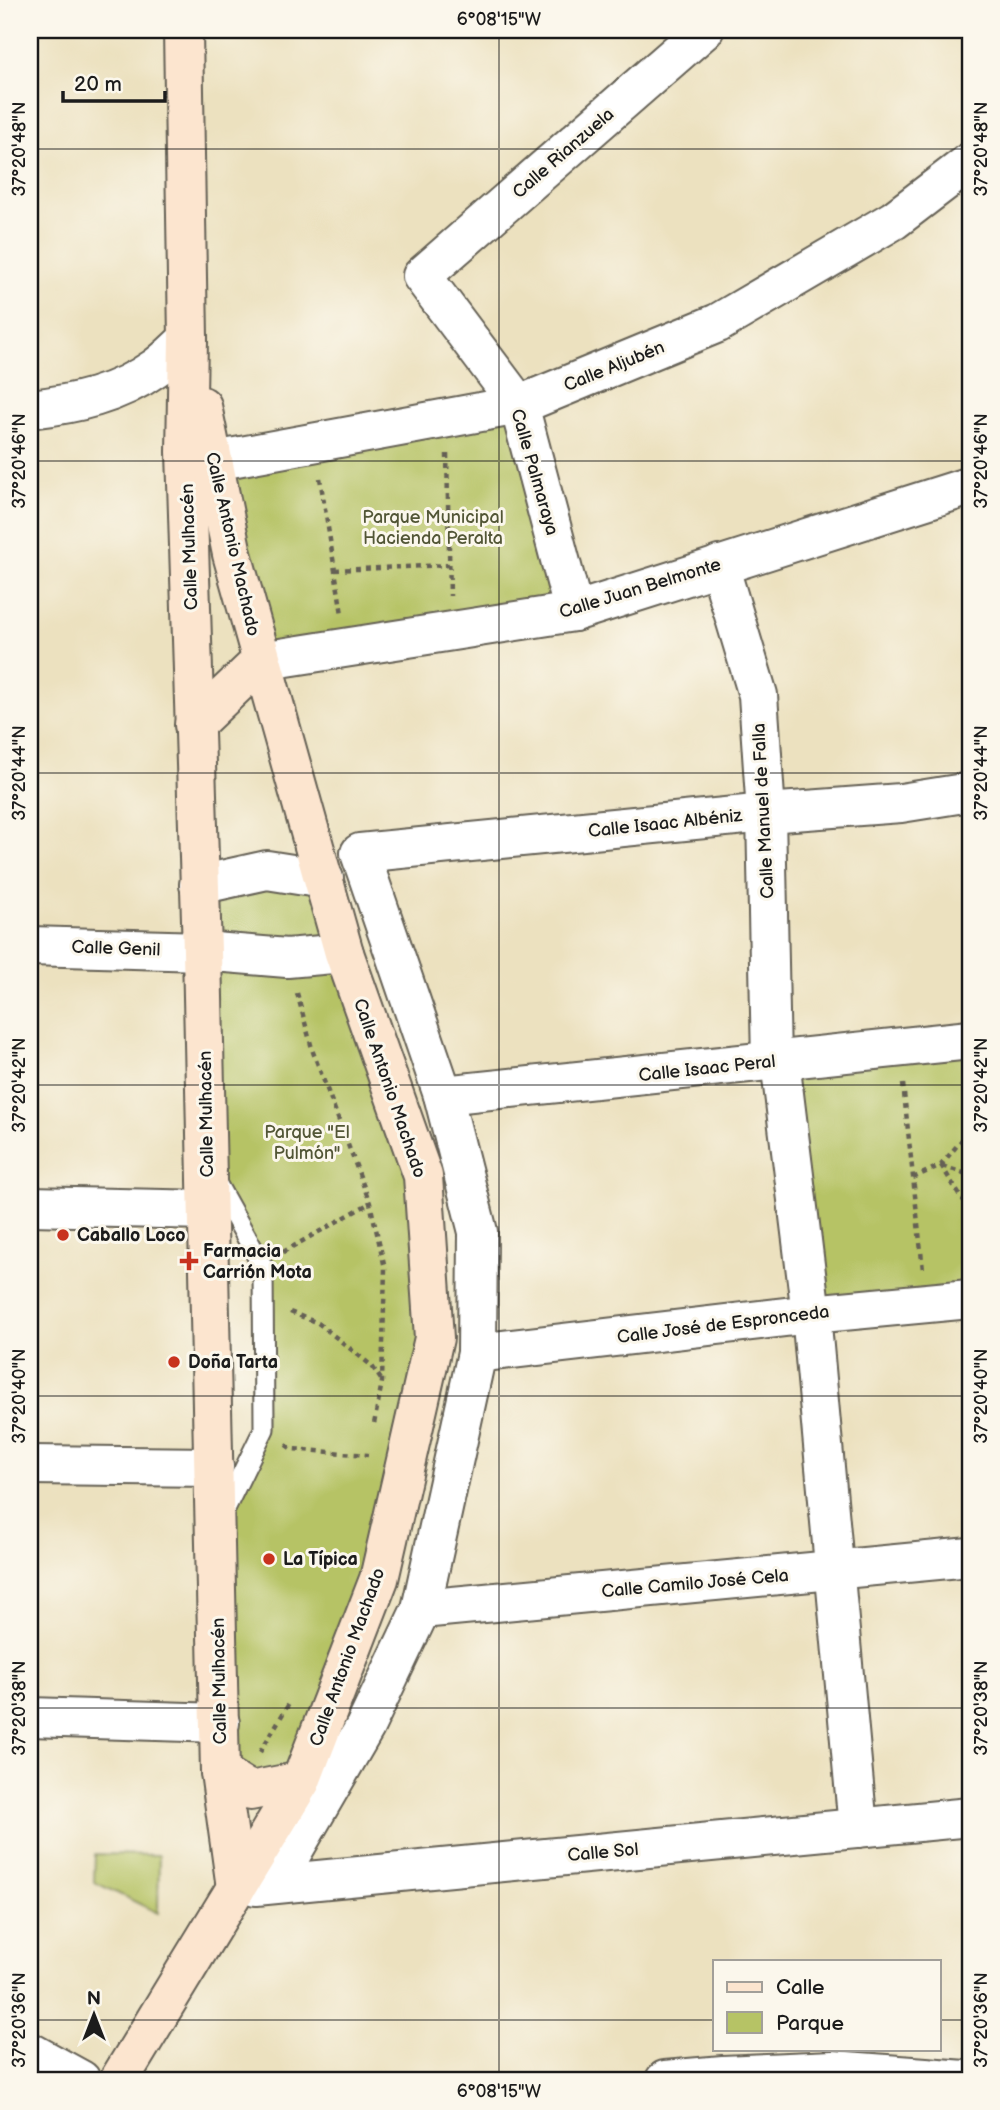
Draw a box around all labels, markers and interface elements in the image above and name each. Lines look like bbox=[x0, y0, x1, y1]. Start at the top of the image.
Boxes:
text: 6°08'15"W bbox=[457, 9, 542, 30]
scale bar bbox=[63, 60, 164, 104]
text: 20 m bbox=[74, 72, 122, 97]
text: 37°20'48"N bbox=[9, 101, 30, 197]
text: 37°20'48"N bbox=[971, 101, 992, 197]
street label: Calle Rianzuela bbox=[508, 104, 618, 203]
street label: Calle Aljubén bbox=[561, 337, 668, 396]
street label: Calle Palmaraya bbox=[506, 407, 563, 538]
text: 37°20'46"N bbox=[9, 413, 30, 509]
text: 37°20'46"N bbox=[971, 413, 992, 509]
street label: Calle Antonio Machado bbox=[201, 450, 264, 638]
street label: Calle Mulhacén bbox=[177, 483, 202, 611]
park label: Parque Municipal Hacienda Peralta bbox=[362, 507, 504, 549]
street label: Calle Juan Belmonte bbox=[557, 554, 724, 623]
street label: Calle Manuel de Falla bbox=[748, 722, 779, 899]
text: 37°20'44"N bbox=[9, 725, 30, 821]
text: 37°20'44"N bbox=[971, 725, 992, 821]
street label: Calle Isaac Albéniz bbox=[587, 805, 743, 842]
street label: Calle Genil bbox=[71, 936, 161, 961]
street label: Calle Antonio Machado bbox=[349, 996, 430, 1181]
text: 37°20'42"N bbox=[9, 1037, 30, 1133]
text: 37°20'42"N bbox=[971, 1037, 992, 1133]
street label: Calle Mulhacén bbox=[195, 1050, 218, 1178]
street label: Calle Isaac Peral bbox=[638, 1051, 776, 1086]
park label: Parque "El Pulmón" bbox=[264, 1122, 350, 1164]
place label: Caballo Loco bbox=[77, 1225, 186, 1246]
marker: Caballo Loco bbox=[55, 1227, 71, 1243]
place label: Farmacia Carrión Mota bbox=[203, 1241, 312, 1283]
marker: Farmacia Carrión Mota bbox=[181, 1253, 197, 1269]
street label: Calle José de Espronceda bbox=[616, 1301, 830, 1348]
text: 37°20'40"N bbox=[9, 1348, 30, 1444]
text: 37°20'40"N bbox=[971, 1348, 992, 1444]
place label: Doña Tarta bbox=[188, 1352, 278, 1373]
marker: Doña Tarta bbox=[166, 1354, 182, 1370]
place label: La Típica bbox=[283, 1549, 358, 1570]
marker: La Típica bbox=[261, 1551, 277, 1567]
street label: Calle Antonio Machado bbox=[305, 1565, 390, 1749]
street label: Calle Camilo José Cela bbox=[601, 1565, 790, 1602]
street label: Calle Mulhacén bbox=[208, 1617, 231, 1745]
text: 37°20'38"N bbox=[9, 1660, 30, 1756]
text: 37°20'38"N bbox=[971, 1660, 992, 1756]
street label: Calle Sol bbox=[567, 1839, 639, 1866]
legend bbox=[713, 1960, 940, 2050]
text: 37°20'36"N bbox=[9, 1972, 30, 2068]
text: 37°20'36"N bbox=[971, 1972, 992, 2068]
text: Calle bbox=[776, 1975, 825, 2000]
north arrow bbox=[60, 1980, 130, 2050]
text: N bbox=[87, 1988, 101, 2011]
text: Parque bbox=[776, 2011, 844, 2036]
text: 6°08'15"W bbox=[457, 2081, 542, 2102]

